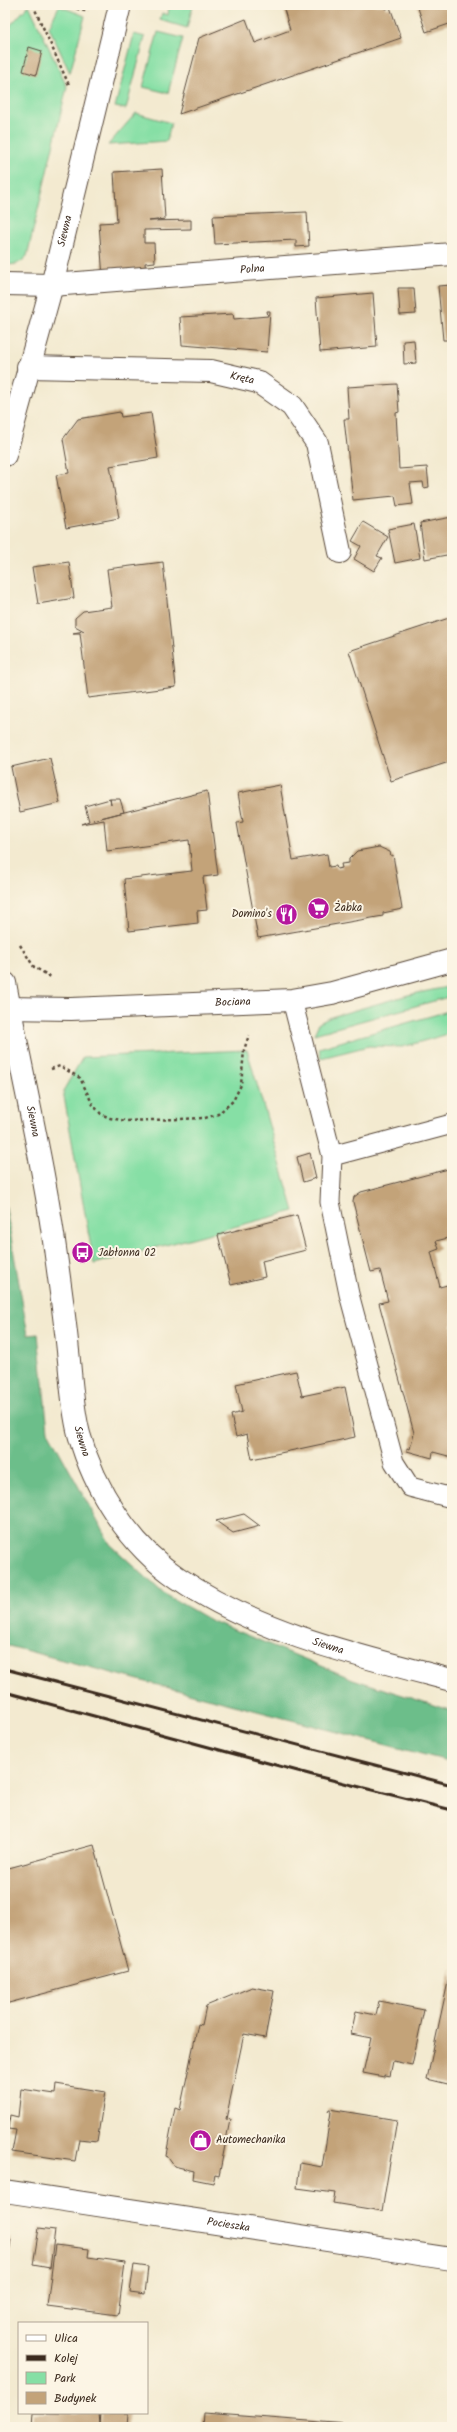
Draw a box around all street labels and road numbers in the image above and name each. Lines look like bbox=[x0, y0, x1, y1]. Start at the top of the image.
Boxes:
street label: Siewna bbox=[53, 213, 78, 249]
street label: Polna bbox=[239, 260, 265, 279]
street label: Kręta bbox=[228, 367, 256, 390]
street label: Bociana bbox=[215, 993, 251, 1012]
street label: Siewna bbox=[21, 1104, 45, 1139]
street label: Siewna bbox=[68, 1424, 95, 1460]
street label: Siewna bbox=[310, 1633, 346, 1660]
street label: Pocieszka bbox=[206, 2213, 251, 2237]

